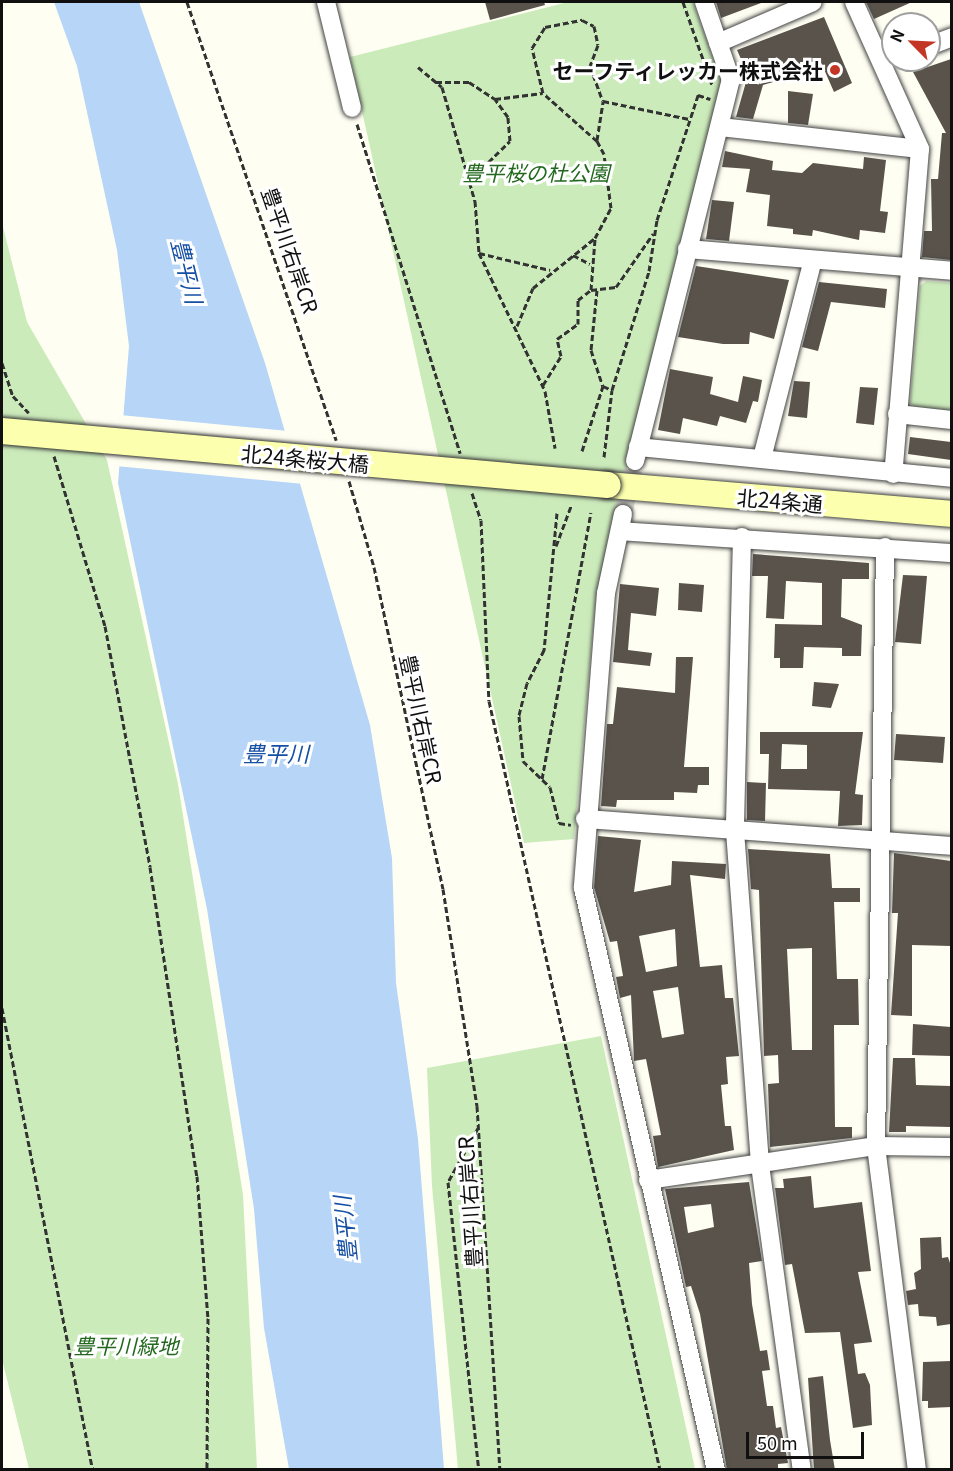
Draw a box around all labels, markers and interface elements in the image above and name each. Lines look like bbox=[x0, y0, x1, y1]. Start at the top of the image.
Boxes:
north arrow bbox=[881, 12, 941, 72]
text: N bbox=[883, 25, 910, 46]
place label: セーフティレッカー株式会社 bbox=[550, 57, 823, 83]
marker: セーフティレッカー株式会社 bbox=[828, 63, 842, 77]
park label: 豊平桜の杜公園 bbox=[463, 159, 609, 185]
street label: 豊平川右岸CR bbox=[258, 184, 324, 316]
water label: 豊平川 bbox=[167, 236, 209, 306]
street label: 北24条桜大橋 bbox=[240, 440, 370, 476]
street label: 北24条通 bbox=[736, 484, 824, 516]
street label: 豊平川右岸CR bbox=[396, 652, 448, 786]
water label: 豊平川 bbox=[243, 740, 309, 766]
street label: 豊平川右岸CR bbox=[452, 1135, 486, 1269]
water label: 豊平川 bbox=[327, 1195, 361, 1263]
park label: 豊平川緑地 bbox=[74, 1332, 178, 1358]
scale bar bbox=[749, 1420, 868, 1458]
text: 50 m bbox=[757, 1429, 798, 1455]

